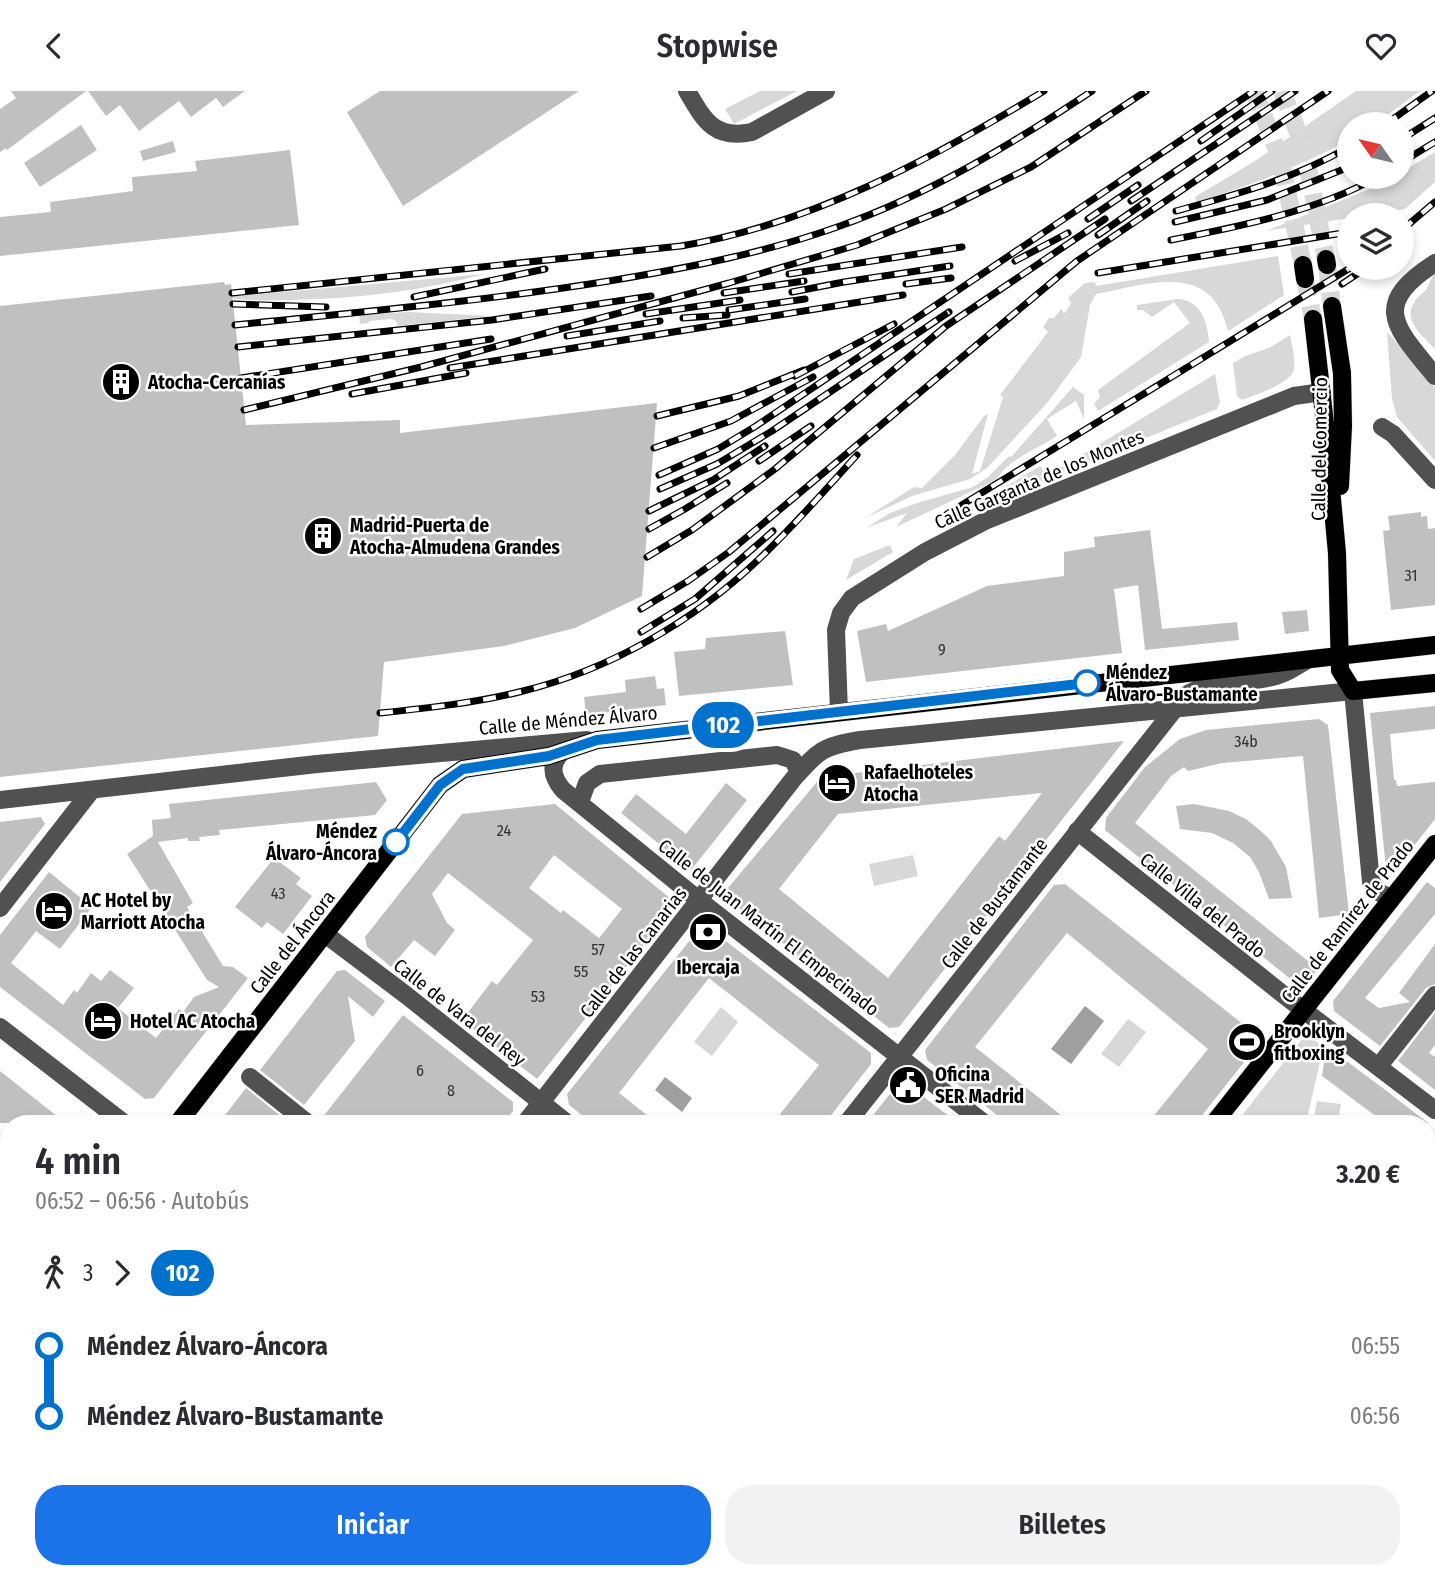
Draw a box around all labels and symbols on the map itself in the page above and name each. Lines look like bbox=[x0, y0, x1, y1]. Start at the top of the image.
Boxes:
north arrow bbox=[1337, 112, 1414, 189]
building icon: Atocha-Cercanías bbox=[100, 361, 142, 403]
place label: Atocha-Cercanías bbox=[147, 371, 286, 394]
street label: Calle del Comercio bbox=[1307, 377, 1332, 521]
street label: Calle Garganta de los Montes bbox=[931, 425, 1147, 534]
place label: Madrid-Puerta de Atocha-Almudena Grandes bbox=[349, 514, 560, 559]
building icon: Madrid-Puerta de Atocha-Almudena Grandes bbox=[302, 515, 344, 557]
house number: 31 bbox=[1404, 566, 1418, 585]
house number: 9 bbox=[938, 640, 946, 659]
place label: Méndez Álvaro-Bustamante bbox=[1105, 661, 1258, 706]
marker: Méndez Álvaro-Bustamante bbox=[1074, 670, 1100, 696]
street label: Calle de Méndez Álvaro bbox=[478, 701, 658, 740]
line badge: 102 bbox=[683, 702, 763, 748]
house number: 34b bbox=[1234, 732, 1258, 751]
place label: Rafaelhoteles Atocha bbox=[863, 761, 974, 806]
hotel icon: Rafaelhoteles Atocha bbox=[816, 762, 858, 804]
place label: Méndez Álvaro-Áncora bbox=[265, 820, 377, 865]
house number: 24 bbox=[497, 821, 511, 840]
marker: Méndez Álvaro-Áncora bbox=[383, 829, 409, 855]
street label: Calle de Bustamante bbox=[936, 833, 1053, 973]
street label: Calle de Juan Martín El Empecinado bbox=[654, 834, 884, 1021]
street label: Calle de Ramírez de Prado bbox=[1276, 835, 1419, 1008]
street label: Calle Villa del Prado bbox=[1135, 848, 1270, 963]
street label: Calle de las Canarias bbox=[575, 882, 692, 1022]
house number: 43 bbox=[271, 884, 285, 903]
street label: Calle del Áncora bbox=[245, 886, 340, 998]
place label: AC Hotel by Marriott Atocha bbox=[80, 889, 205, 934]
hotel icon: AC Hotel by Marriott Atocha bbox=[33, 890, 75, 932]
bank icon: Ibercaja bbox=[687, 911, 729, 953]
house number: 57 bbox=[591, 940, 605, 959]
street label: Calle de Vara del Rey bbox=[389, 954, 531, 1071]
place label: Ibercaja bbox=[676, 956, 740, 979]
house number: 55 bbox=[574, 962, 588, 981]
house number: 53 bbox=[531, 987, 545, 1006]
hotel icon: Hotel AC Atocha bbox=[82, 1000, 124, 1042]
place label: Hotel AC Atocha bbox=[130, 1010, 255, 1033]
place label: Brooklyn fitboxing bbox=[1274, 1020, 1345, 1065]
sports icon: Brooklyn fitboxing bbox=[1226, 1021, 1268, 1063]
house number: 6 bbox=[416, 1061, 424, 1080]
place label: Oficina SER Madrid bbox=[935, 1063, 1024, 1108]
public building icon: Oficina SER Madrid bbox=[887, 1064, 929, 1106]
house number: 8 bbox=[447, 1081, 455, 1100]

